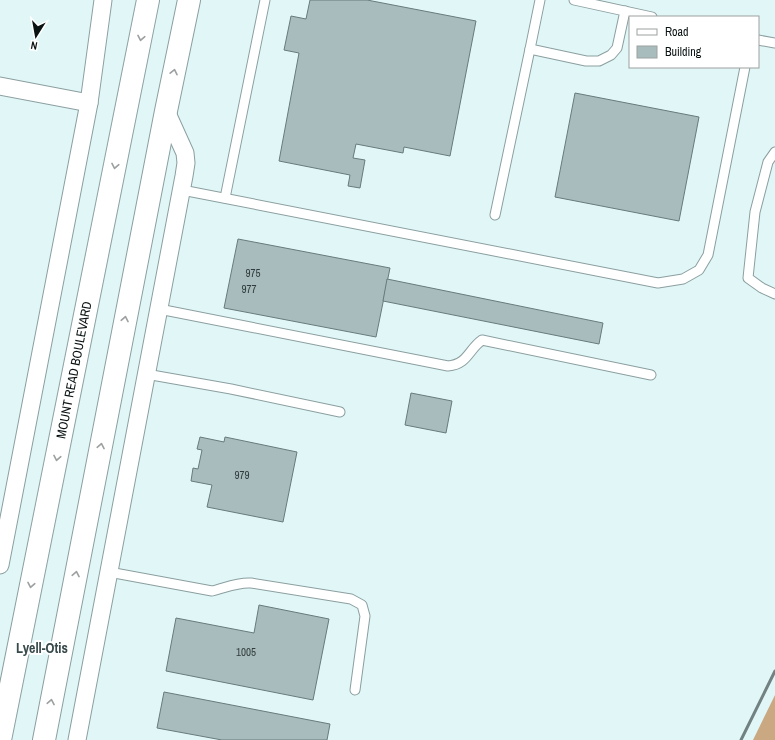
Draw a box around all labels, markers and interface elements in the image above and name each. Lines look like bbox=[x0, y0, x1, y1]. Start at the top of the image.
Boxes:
north arrow bbox=[16, 16, 56, 56]
legend bbox=[629, 16, 759, 68]
text: Road bbox=[665, 24, 689, 40]
one-way arrow bbox=[137, 35, 145, 41]
text: N bbox=[30, 38, 39, 53]
text: Building bbox=[665, 44, 702, 60]
one-way arrow bbox=[169, 69, 177, 76]
one-way arrow bbox=[111, 163, 120, 169]
house number: 975 bbox=[245, 266, 261, 280]
house number: 977 bbox=[241, 282, 257, 296]
street label: MOUNT READ BOULEVARD bbox=[52, 300, 96, 440]
one-way arrow bbox=[121, 316, 129, 322]
one-way arrow bbox=[96, 443, 104, 450]
one-way arrow bbox=[53, 455, 61, 461]
house number: 979 bbox=[234, 468, 250, 482]
one-way arrow bbox=[71, 571, 80, 577]
one-way arrow bbox=[27, 582, 36, 589]
district label: Lyell-Otis bbox=[16, 639, 68, 657]
house number: 1005 bbox=[236, 645, 256, 659]
one-way arrow bbox=[47, 699, 55, 705]

